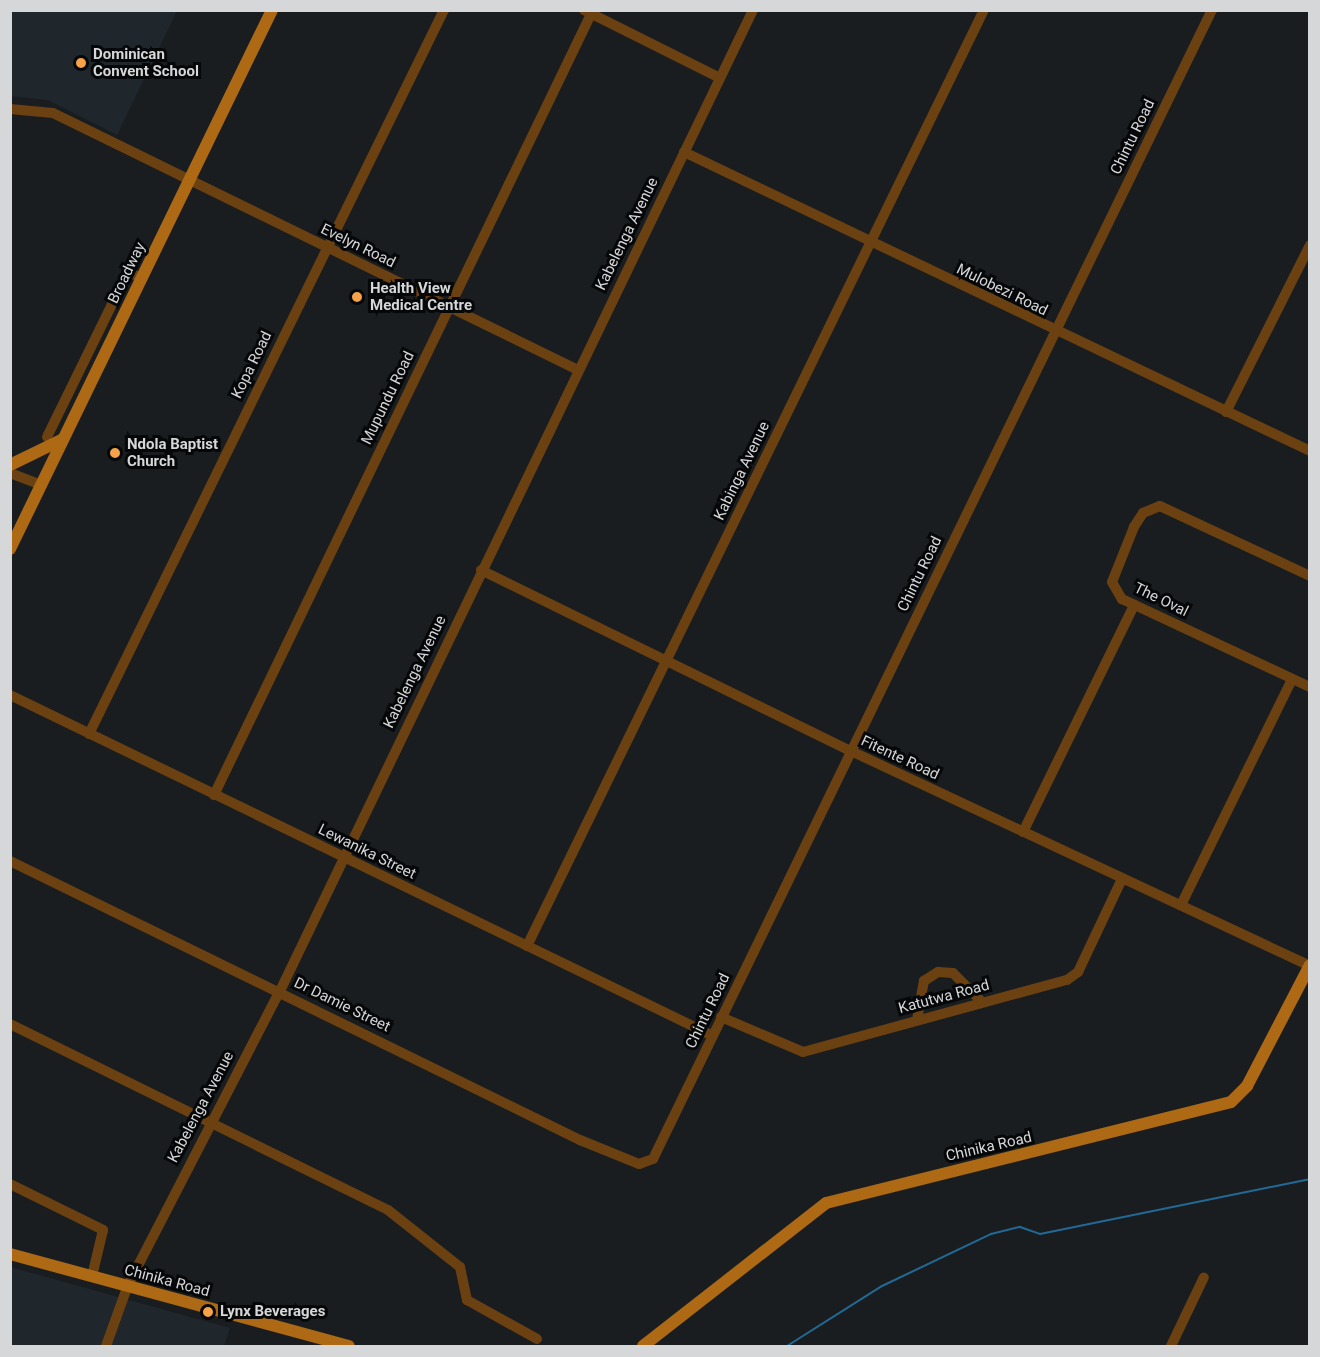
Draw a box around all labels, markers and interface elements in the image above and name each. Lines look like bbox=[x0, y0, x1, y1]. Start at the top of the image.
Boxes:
place label: Dominican Convent School bbox=[93, 45, 199, 80]
marker: Dominican Convent School bbox=[74, 56, 88, 70]
street label: Chintu Road bbox=[1107, 97, 1159, 177]
street label: Kabelenga Avenue bbox=[592, 175, 662, 293]
street label: Evelyn Road bbox=[318, 220, 398, 272]
street label: Broadway bbox=[104, 239, 150, 307]
street label: Mulobezi Road bbox=[953, 260, 1051, 320]
place label: Health View Medical Centre bbox=[370, 279, 472, 314]
marker: Health View Medical Centre bbox=[348, 288, 366, 306]
street label: Kopa Road bbox=[228, 328, 276, 402]
street label: Mupundu Road bbox=[358, 349, 418, 447]
street label: Kabinga Avenue bbox=[710, 419, 774, 523]
place label: Ndola Baptist Church bbox=[127, 435, 218, 470]
marker: Ndola Baptist Church bbox=[108, 446, 122, 460]
street label: Chintu Road bbox=[894, 534, 946, 614]
street label: The Oval bbox=[1131, 579, 1191, 621]
street label: Kabelenga Avenue bbox=[380, 613, 450, 731]
street label: Fitente Road bbox=[858, 732, 942, 784]
street label: Lewanika Street bbox=[315, 821, 419, 883]
street label: Chintu Road bbox=[682, 971, 734, 1051]
street label: Dr Damie Street bbox=[291, 974, 393, 1036]
street label: Katutwa Road bbox=[897, 976, 991, 1018]
street label: Kabelenga Avenue bbox=[164, 1048, 238, 1166]
street label: Chinika Road bbox=[944, 1128, 1034, 1166]
street label: Chinika Road bbox=[122, 1261, 212, 1301]
place label: Lynx Beverages bbox=[220, 1303, 325, 1321]
marker: Lynx Beverages bbox=[201, 1305, 215, 1319]

